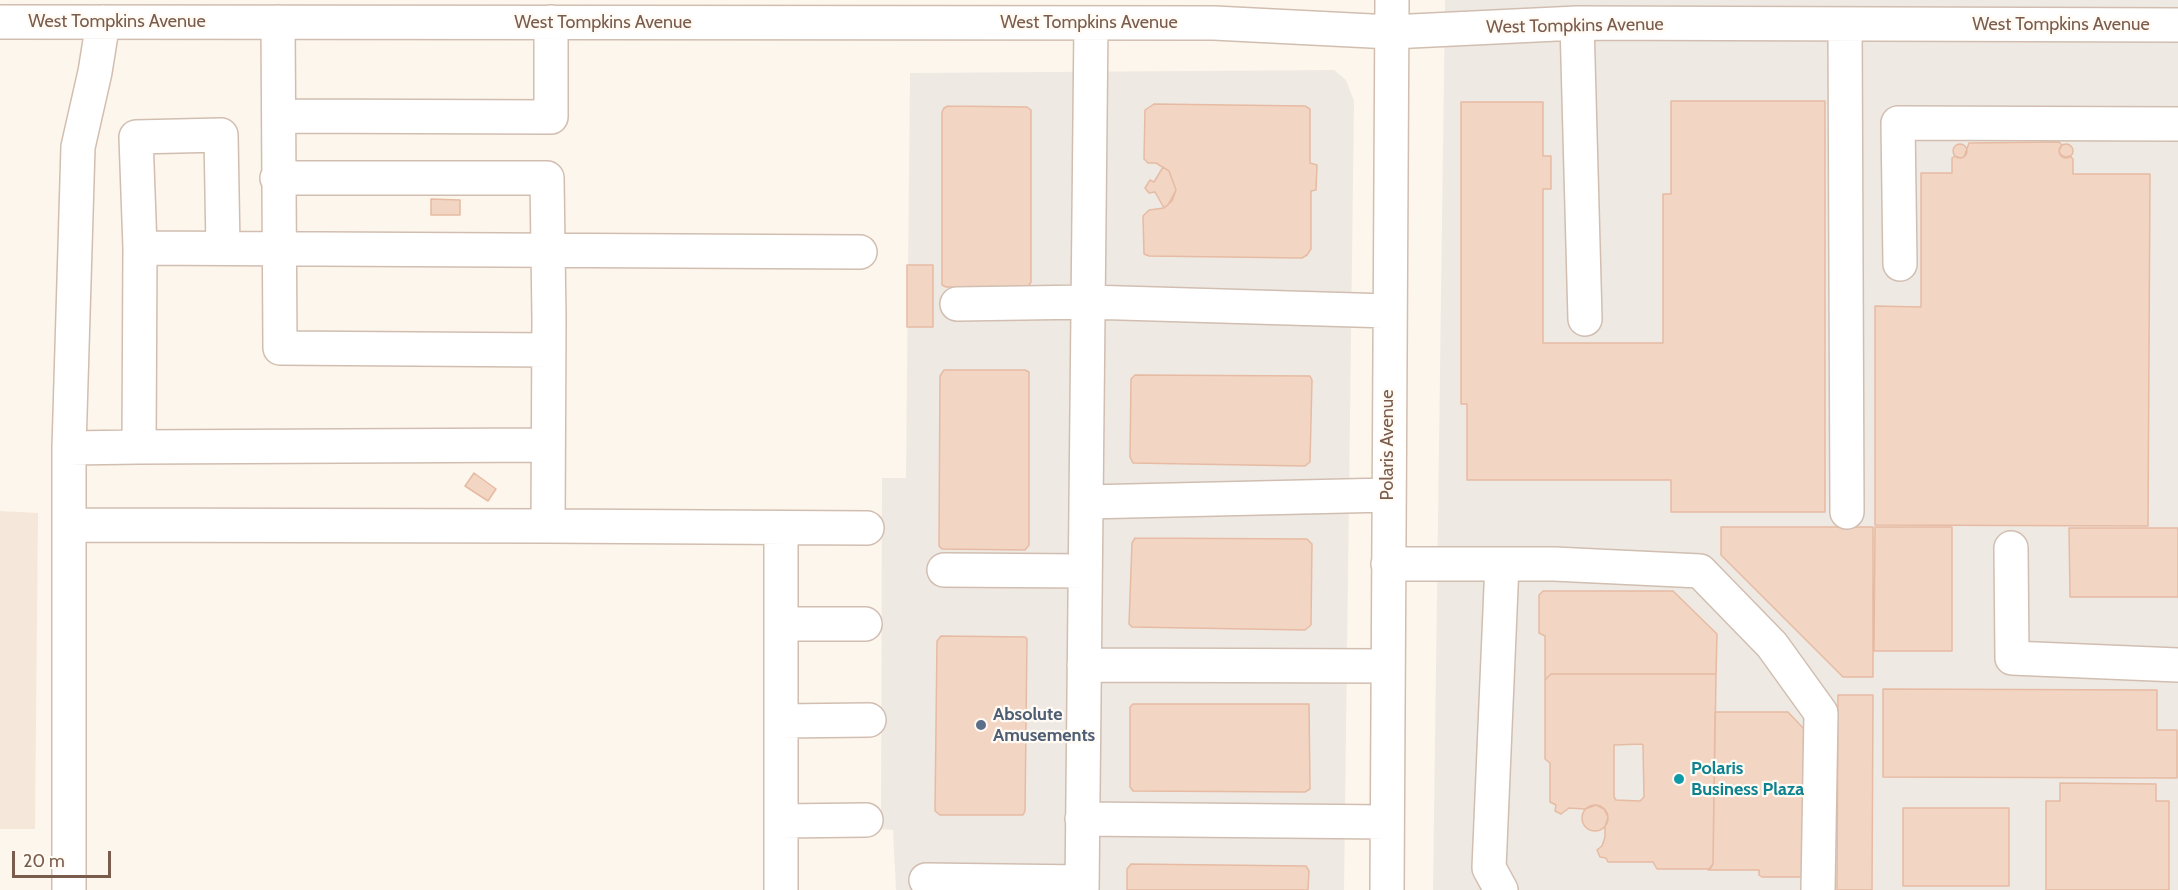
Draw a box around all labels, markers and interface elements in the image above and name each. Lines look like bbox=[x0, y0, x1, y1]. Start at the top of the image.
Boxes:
street label: West Tompkins Avenue bbox=[28, 11, 206, 33]
street label: West Tompkins Avenue bbox=[514, 12, 692, 34]
street label: West Tompkins Avenue bbox=[1000, 12, 1178, 34]
street label: West Tompkins Avenue bbox=[1486, 14, 1664, 38]
street label: West Tompkins Avenue bbox=[1972, 14, 2150, 36]
street label: Polaris Avenue bbox=[1377, 390, 1399, 500]
place label: Absolute Amusements bbox=[993, 704, 1095, 746]
marker: Absolute Amusements bbox=[974, 718, 988, 732]
place label: Polaris Business Plaza bbox=[1691, 758, 1804, 800]
marker: Polaris Business Plaza bbox=[1672, 772, 1686, 786]
scale bar bbox=[15, 839, 114, 877]
text: 20 m bbox=[23, 850, 65, 872]

